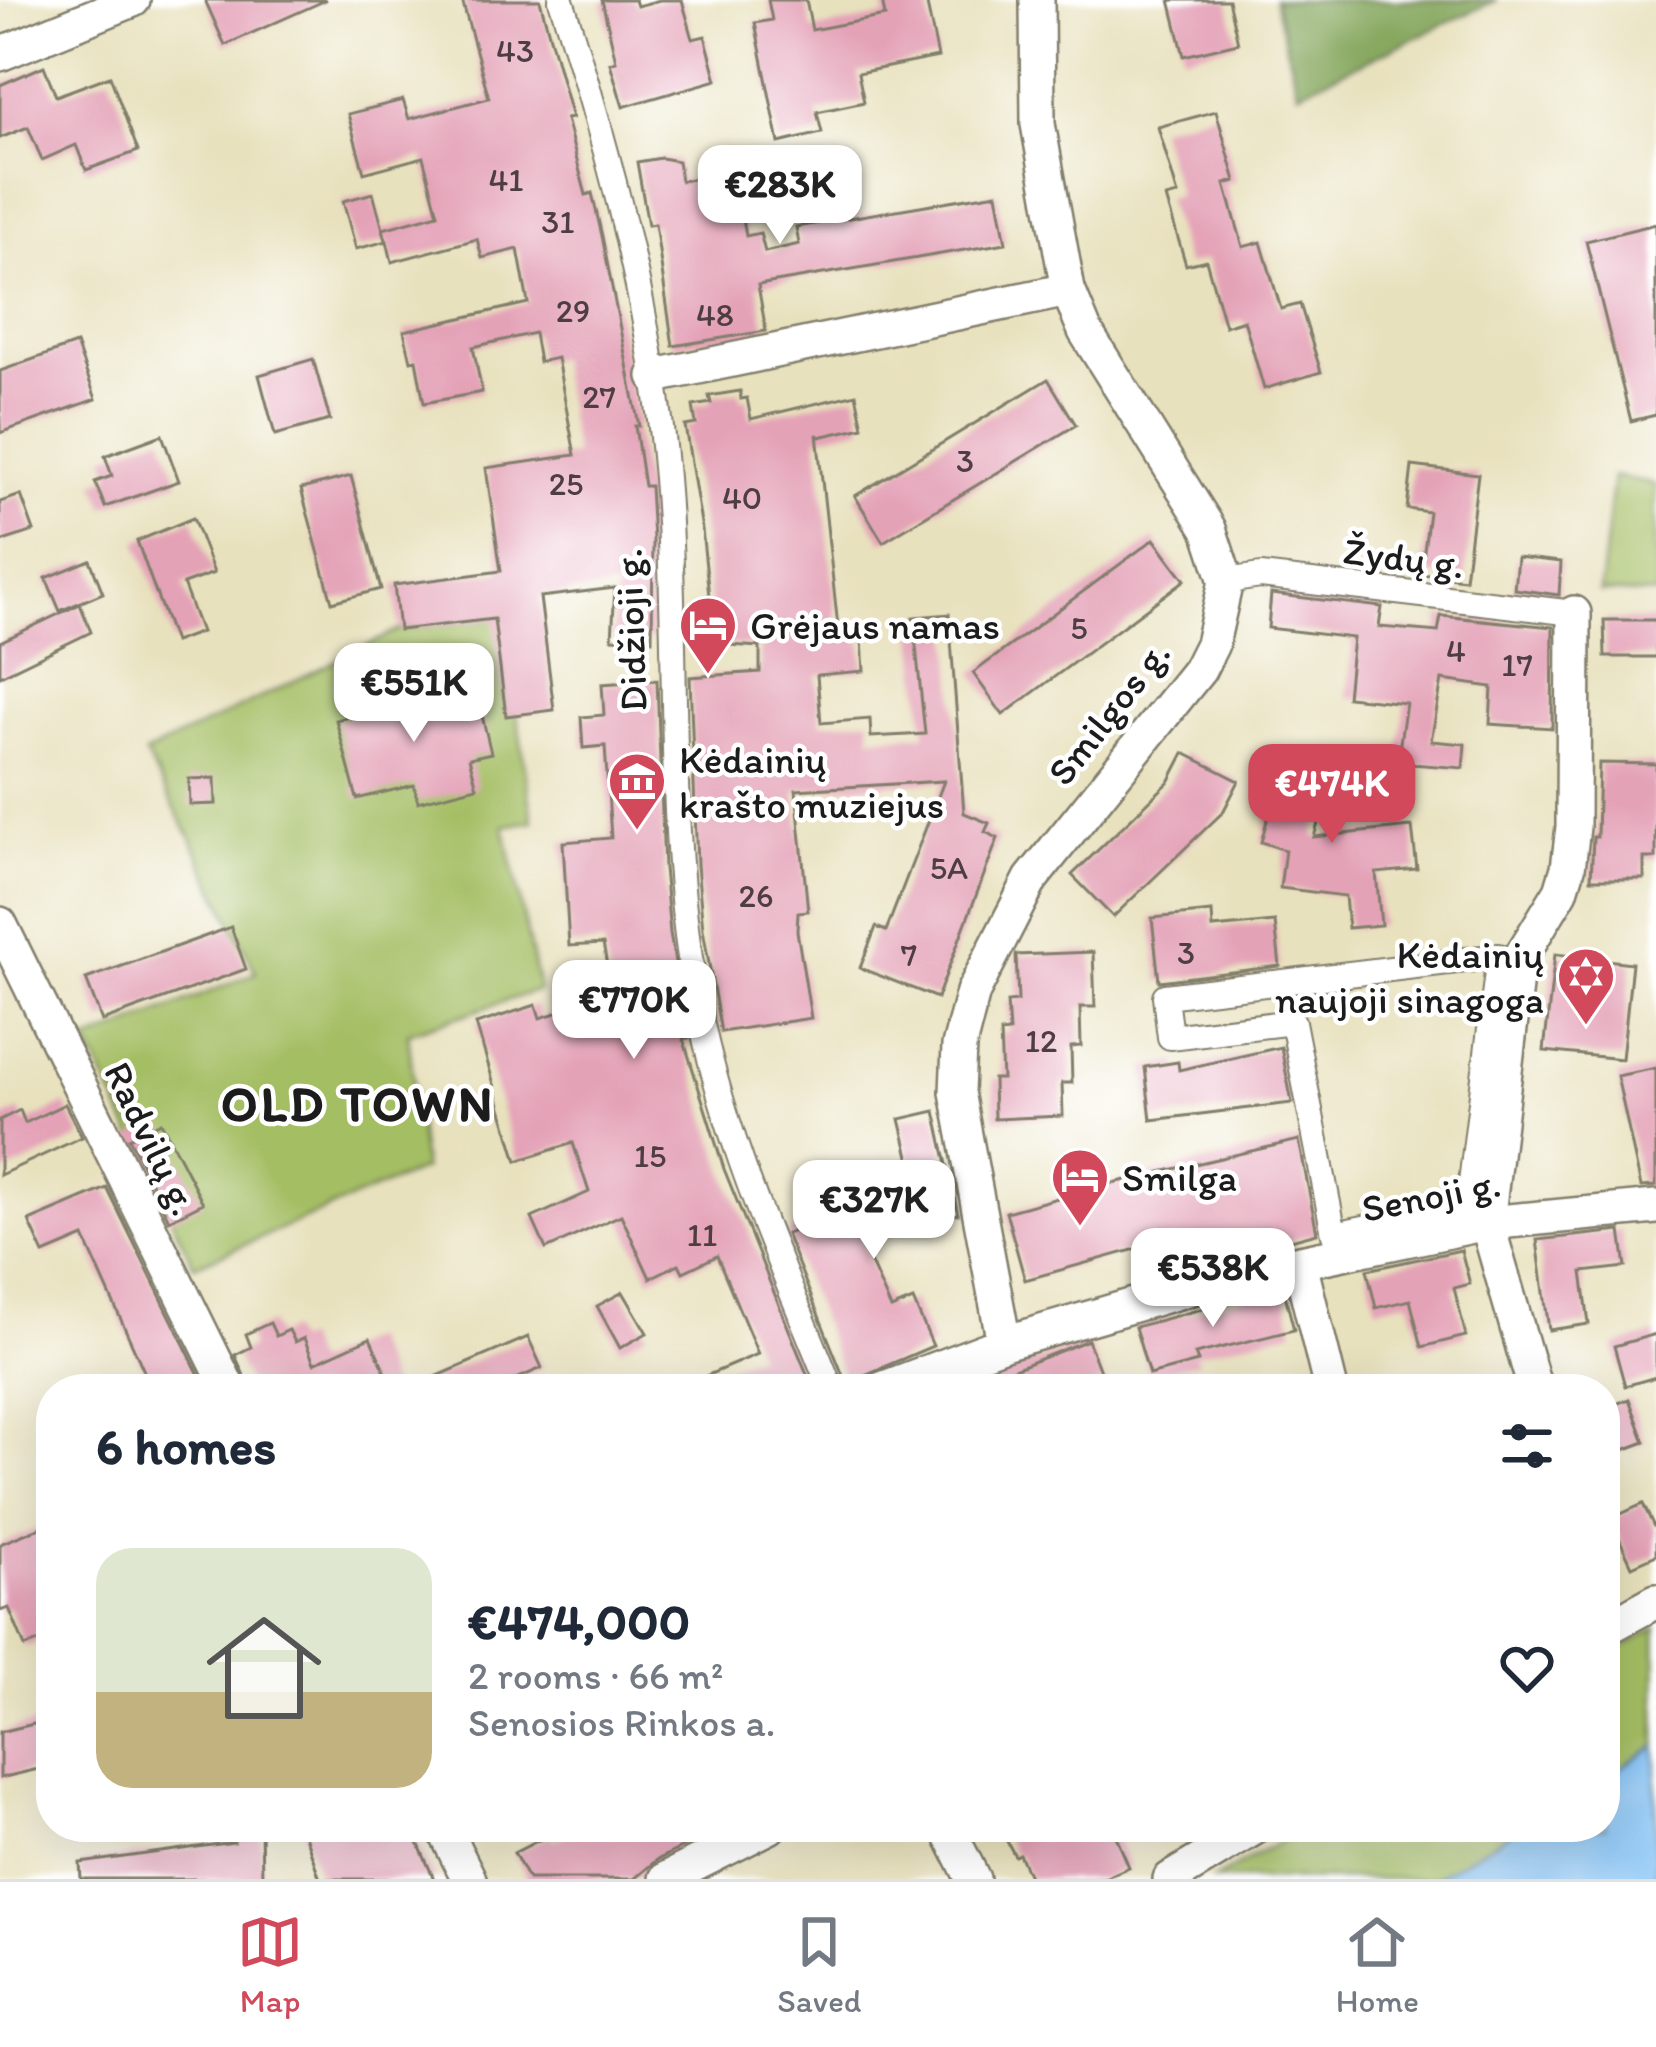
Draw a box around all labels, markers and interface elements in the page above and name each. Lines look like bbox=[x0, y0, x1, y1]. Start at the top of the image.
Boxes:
house number: 43 bbox=[496, 31, 534, 70]
pin: €283K bbox=[696, 145, 864, 247]
house number: 41 bbox=[488, 160, 524, 199]
text: €283K bbox=[725, 160, 835, 207]
house number: 31 bbox=[541, 202, 575, 241]
house number: 29 bbox=[556, 291, 590, 330]
house number: 48 bbox=[696, 295, 734, 334]
house number: 27 bbox=[582, 377, 616, 416]
house number: 3 bbox=[956, 441, 974, 480]
house number: 25 bbox=[549, 464, 583, 503]
house number: 40 bbox=[722, 478, 762, 517]
street label: Žydų g. bbox=[1341, 527, 1467, 588]
street label: Didžioji g. bbox=[604, 548, 657, 712]
hotel icon: Grėjaus namas bbox=[677, 594, 739, 676]
place label: Grėjaus namas bbox=[750, 602, 1000, 649]
house number: 5 bbox=[1070, 608, 1088, 647]
street label: Smilgos g. bbox=[1037, 630, 1180, 794]
house number: 4 bbox=[1446, 631, 1466, 670]
pin: €551K bbox=[330, 643, 498, 745]
house number: 17 bbox=[1501, 645, 1533, 684]
text: €551K bbox=[361, 658, 467, 705]
place label: Kėdainių krašto muziejus bbox=[679, 736, 944, 828]
pin: €474K bbox=[1248, 744, 1416, 846]
museum icon: Kėdainių krašto muziejus bbox=[606, 750, 668, 832]
text: €474K bbox=[1275, 759, 1389, 806]
house number: 5A bbox=[930, 848, 968, 887]
house number: 26 bbox=[739, 876, 773, 915]
place label: Kėdainių naujoji sinagoga bbox=[1275, 931, 1544, 1023]
house number: 3 bbox=[1177, 933, 1195, 972]
house number: 7 bbox=[901, 935, 917, 974]
synagogue icon: Kėdainių naujoji sinagoga bbox=[1555, 945, 1617, 1027]
pin: €770K bbox=[550, 960, 718, 1062]
text: €770K bbox=[579, 975, 689, 1022]
house number: 12 bbox=[1025, 1021, 1057, 1060]
street label: Radvilų g. bbox=[94, 1054, 209, 1222]
district label: OLD TOWN bbox=[221, 1073, 495, 1134]
house number: 15 bbox=[634, 1136, 666, 1175]
hotel icon: Smilga bbox=[1049, 1146, 1111, 1228]
place label: Smilga bbox=[1122, 1154, 1237, 1201]
street label: Senoji g. bbox=[1358, 1159, 1504, 1232]
pin: €327K bbox=[790, 1160, 958, 1262]
text: €327K bbox=[820, 1175, 928, 1222]
house number: 11 bbox=[687, 1215, 717, 1254]
pin: €538K bbox=[1129, 1228, 1297, 1330]
text: €538K bbox=[1158, 1243, 1268, 1290]
icon: filters bbox=[1494, 1413, 1560, 1479]
text: 6 homes bbox=[96, 1416, 276, 1477]
text: €474,000 bbox=[468, 1591, 690, 1652]
icon: home bbox=[192, 1596, 336, 1740]
icon: heart bbox=[1494, 1635, 1560, 1701]
text: 2 rooms · 66 m² bbox=[468, 1652, 723, 1699]
text: Senosios Rinkos a. bbox=[468, 1699, 775, 1746]
tab: Map bbox=[237, 1909, 303, 2020]
tab: Saved bbox=[777, 1909, 861, 2020]
tab: Home bbox=[1336, 1909, 1419, 2020]

